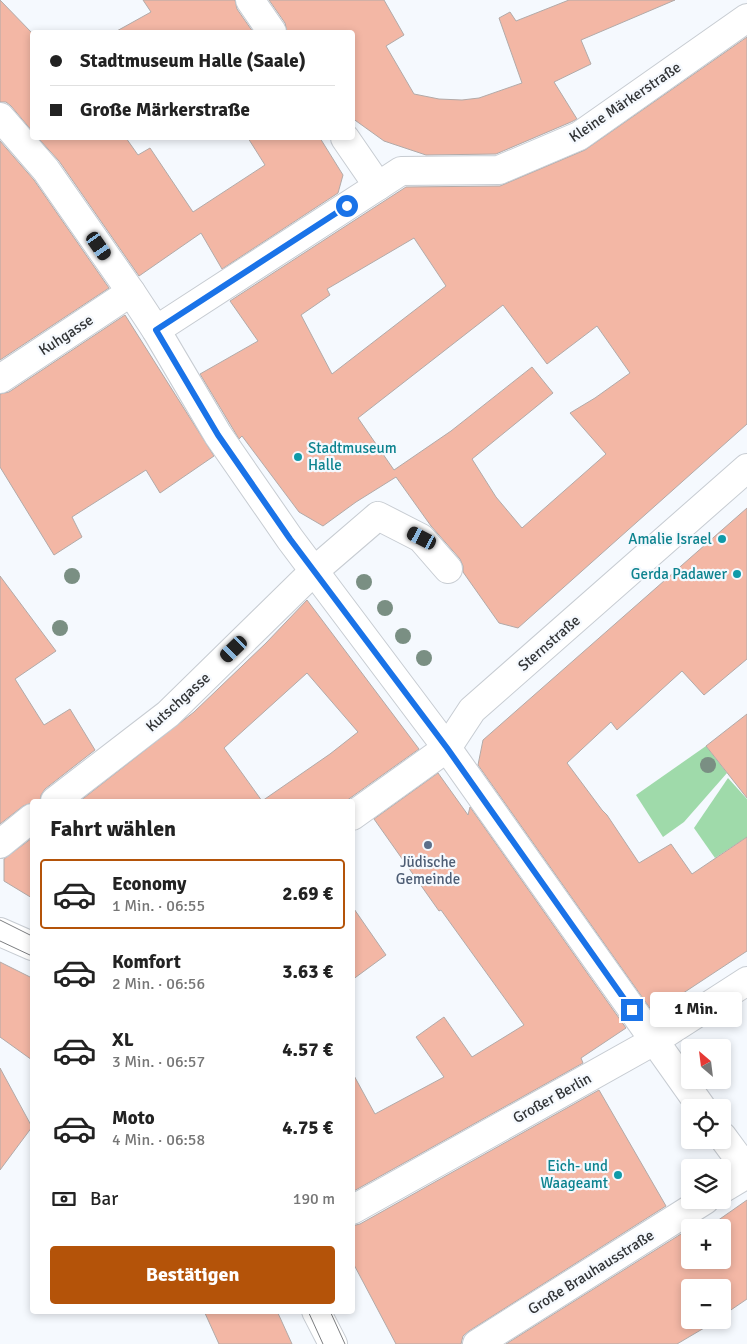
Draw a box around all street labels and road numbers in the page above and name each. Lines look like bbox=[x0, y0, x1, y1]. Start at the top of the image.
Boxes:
street label: Kleine Märkerstraße bbox=[566, 58, 684, 146]
street label: Kuhgasse bbox=[35, 311, 97, 359]
street label: Sternstraße bbox=[514, 611, 584, 675]
street label: Kutschgasse bbox=[142, 669, 214, 735]
street label: Großer Berlin bbox=[510, 1069, 594, 1127]
street label: Große Brauhausstraße bbox=[525, 1226, 657, 1318]

